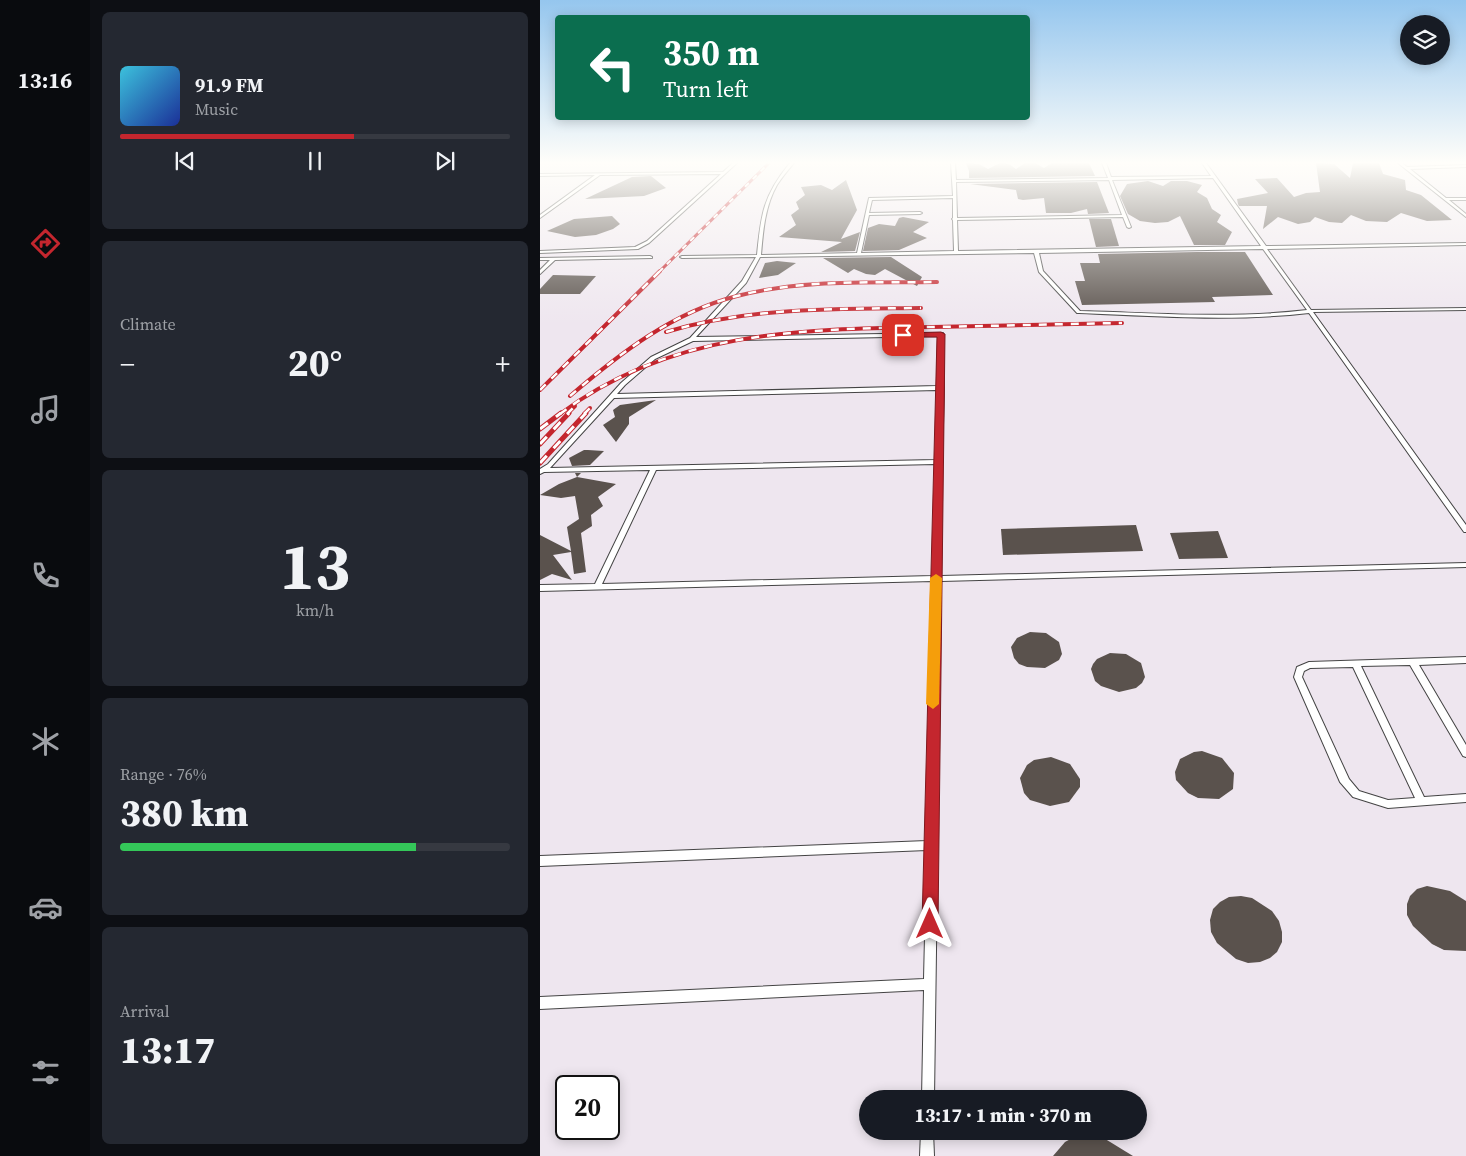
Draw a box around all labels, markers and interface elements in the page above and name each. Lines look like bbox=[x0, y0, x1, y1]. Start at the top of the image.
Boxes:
map controls bbox=[1400, 15, 1450, 65]
button: layers bbox=[1400, 15, 1450, 65]
text: 350 m bbox=[663, 29, 759, 77]
icon: left bbox=[580, 35, 645, 100]
text: 13:16 bbox=[18, 65, 72, 95]
text: 91.9 FM bbox=[195, 72, 264, 98]
text: Turn left bbox=[663, 74, 748, 104]
text: Music bbox=[195, 98, 238, 120]
icon: previous bbox=[171, 147, 199, 175]
icon: pause bbox=[301, 147, 329, 175]
icon: next bbox=[431, 147, 459, 175]
icon: directions bbox=[28, 226, 63, 261]
text: Climate bbox=[120, 313, 176, 335]
pin bbox=[882, 314, 924, 356]
icon: arrive bbox=[889, 321, 917, 349]
text: 20° bbox=[288, 337, 342, 389]
text: − bbox=[120, 345, 135, 383]
text: + bbox=[495, 345, 510, 383]
icon: music bbox=[28, 392, 63, 427]
text: 13 bbox=[280, 522, 350, 611]
icon: phone bbox=[28, 558, 63, 593]
text: km/h bbox=[296, 599, 334, 621]
icon: climate bbox=[28, 724, 63, 759]
text: Range · 76% bbox=[120, 763, 207, 785]
text: 380 km bbox=[120, 787, 248, 839]
icon: car bbox=[28, 890, 63, 925]
position arrow bbox=[903, 897, 955, 949]
text: Arrival bbox=[120, 1000, 169, 1022]
text: 13:17 bbox=[120, 1024, 215, 1076]
icon: filters bbox=[28, 1055, 63, 1090]
speed limit sign: 20 bbox=[555, 1075, 620, 1140]
text: 13:17 · 1 min · 370 m bbox=[914, 1102, 1092, 1128]

